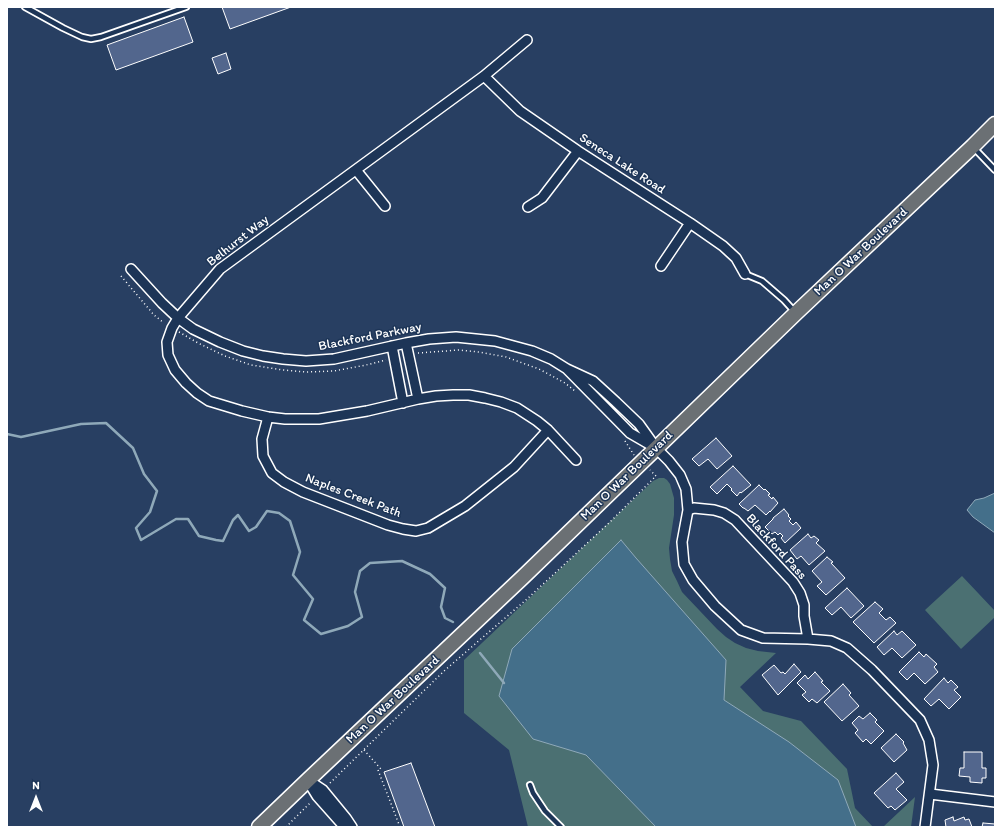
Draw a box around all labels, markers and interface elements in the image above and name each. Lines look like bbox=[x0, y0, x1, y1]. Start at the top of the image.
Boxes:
street label: Seneca Lake Road bbox=[576, 130, 668, 198]
street label: Man O War Boulevard bbox=[811, 205, 911, 299]
street label: Belhurst Way bbox=[204, 212, 272, 270]
street label: Blackford Parkway bbox=[317, 319, 423, 355]
street label: Man O War Boulevard bbox=[578, 428, 676, 524]
street label: Naples Creek Path bbox=[303, 471, 403, 521]
street label: Blackford Pass bbox=[742, 511, 810, 583]
street label: Man O War Boulevard bbox=[343, 653, 443, 747]
north arrow bbox=[16, 778, 56, 818]
text: N bbox=[32, 779, 40, 792]

